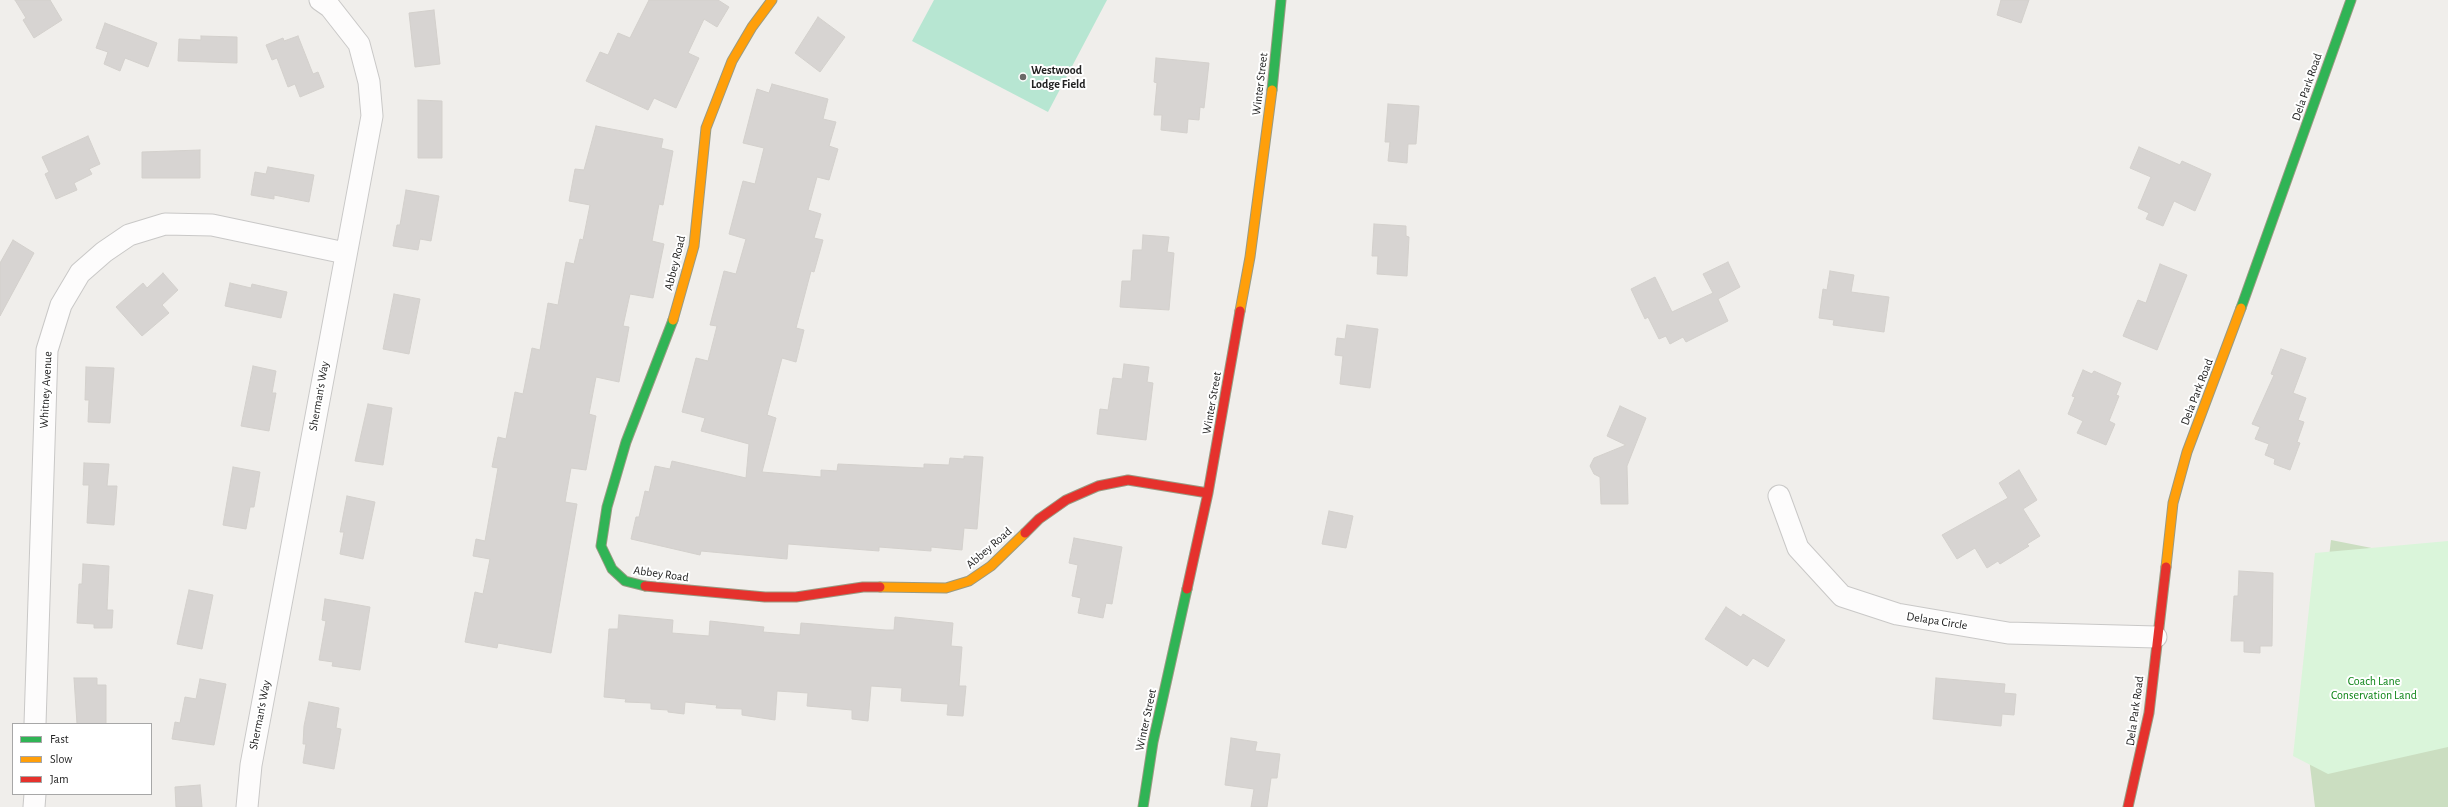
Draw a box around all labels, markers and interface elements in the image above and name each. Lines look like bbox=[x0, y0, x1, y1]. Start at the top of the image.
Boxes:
street label: Dela Park Road bbox=[2289, 51, 2325, 123]
street label: Winter Street bbox=[1249, 52, 1271, 116]
place label: Westwood Lodge Field bbox=[1031, 63, 1085, 91]
marker: Westwood Lodge Field bbox=[1018, 72, 1028, 82]
street label: Abbey Road bbox=[661, 234, 689, 292]
street label: Whitney Avenue bbox=[37, 351, 55, 429]
street label: Dela Park Road bbox=[2178, 357, 2216, 427]
street label: Sherman's Way bbox=[306, 360, 332, 432]
street label: Winter Street bbox=[1199, 371, 1225, 435]
street label: Abbey Road bbox=[963, 524, 1015, 572]
street label: Abbey Road bbox=[632, 563, 690, 585]
street label: Delapa Circle bbox=[1905, 609, 1969, 633]
park label: Coach Lane Conservation Land bbox=[2331, 674, 2417, 702]
street label: Dela Park Road bbox=[2123, 675, 2147, 747]
street label: Sherman's Way bbox=[246, 679, 274, 751]
street label: Winter Street bbox=[1132, 688, 1160, 752]
legend bbox=[12, 723, 152, 795]
text: Fast bbox=[50, 733, 69, 745]
text: Slow bbox=[50, 753, 72, 765]
text: Jam bbox=[50, 773, 69, 785]

